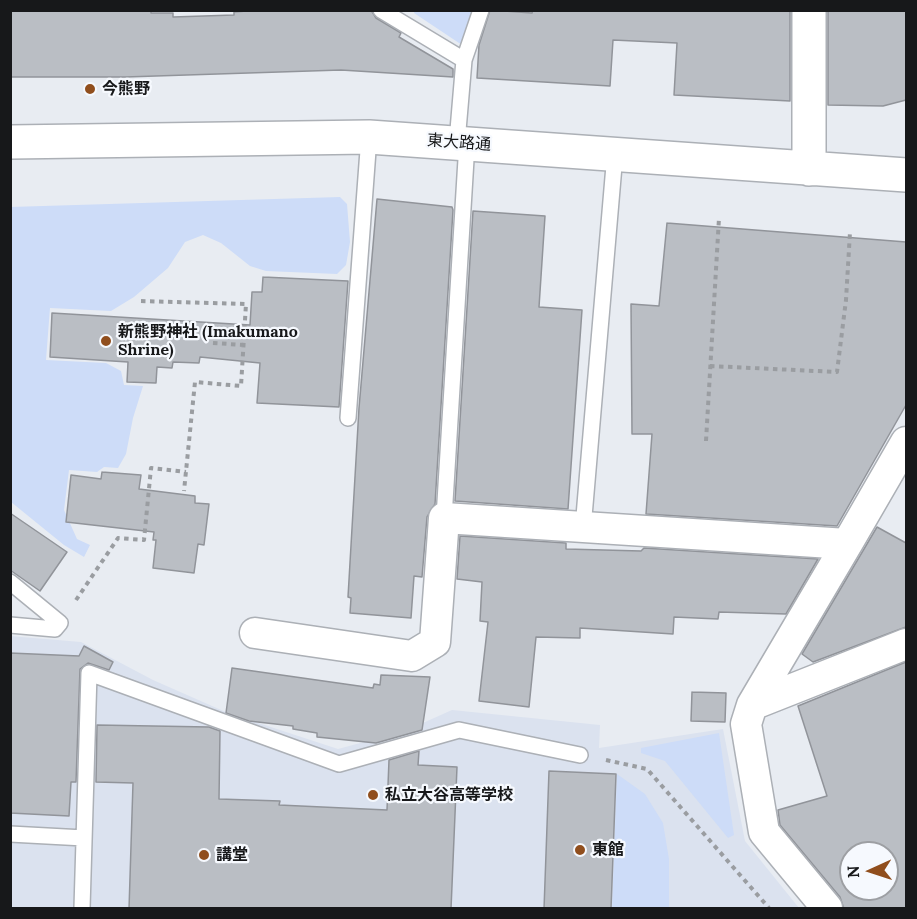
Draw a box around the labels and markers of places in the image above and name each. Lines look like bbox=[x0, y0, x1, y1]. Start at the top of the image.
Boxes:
place label: 今熊野 bbox=[102, 79, 150, 99]
marker: 今熊野 bbox=[83, 82, 97, 96]
place label: 新熊野神社 (Imakumano Shrine) bbox=[118, 322, 298, 360]
marker: 新熊野神社 (Imakumano Shrine) bbox=[99, 334, 113, 348]
place label: 私立大谷高等学校 bbox=[385, 785, 513, 805]
marker: 私立大谷高等学校 bbox=[366, 788, 380, 802]
place label: 東館 bbox=[592, 840, 624, 860]
marker: 東館 bbox=[573, 843, 587, 857]
place label: 講堂 bbox=[216, 845, 248, 865]
marker: 講堂 bbox=[197, 848, 211, 862]

